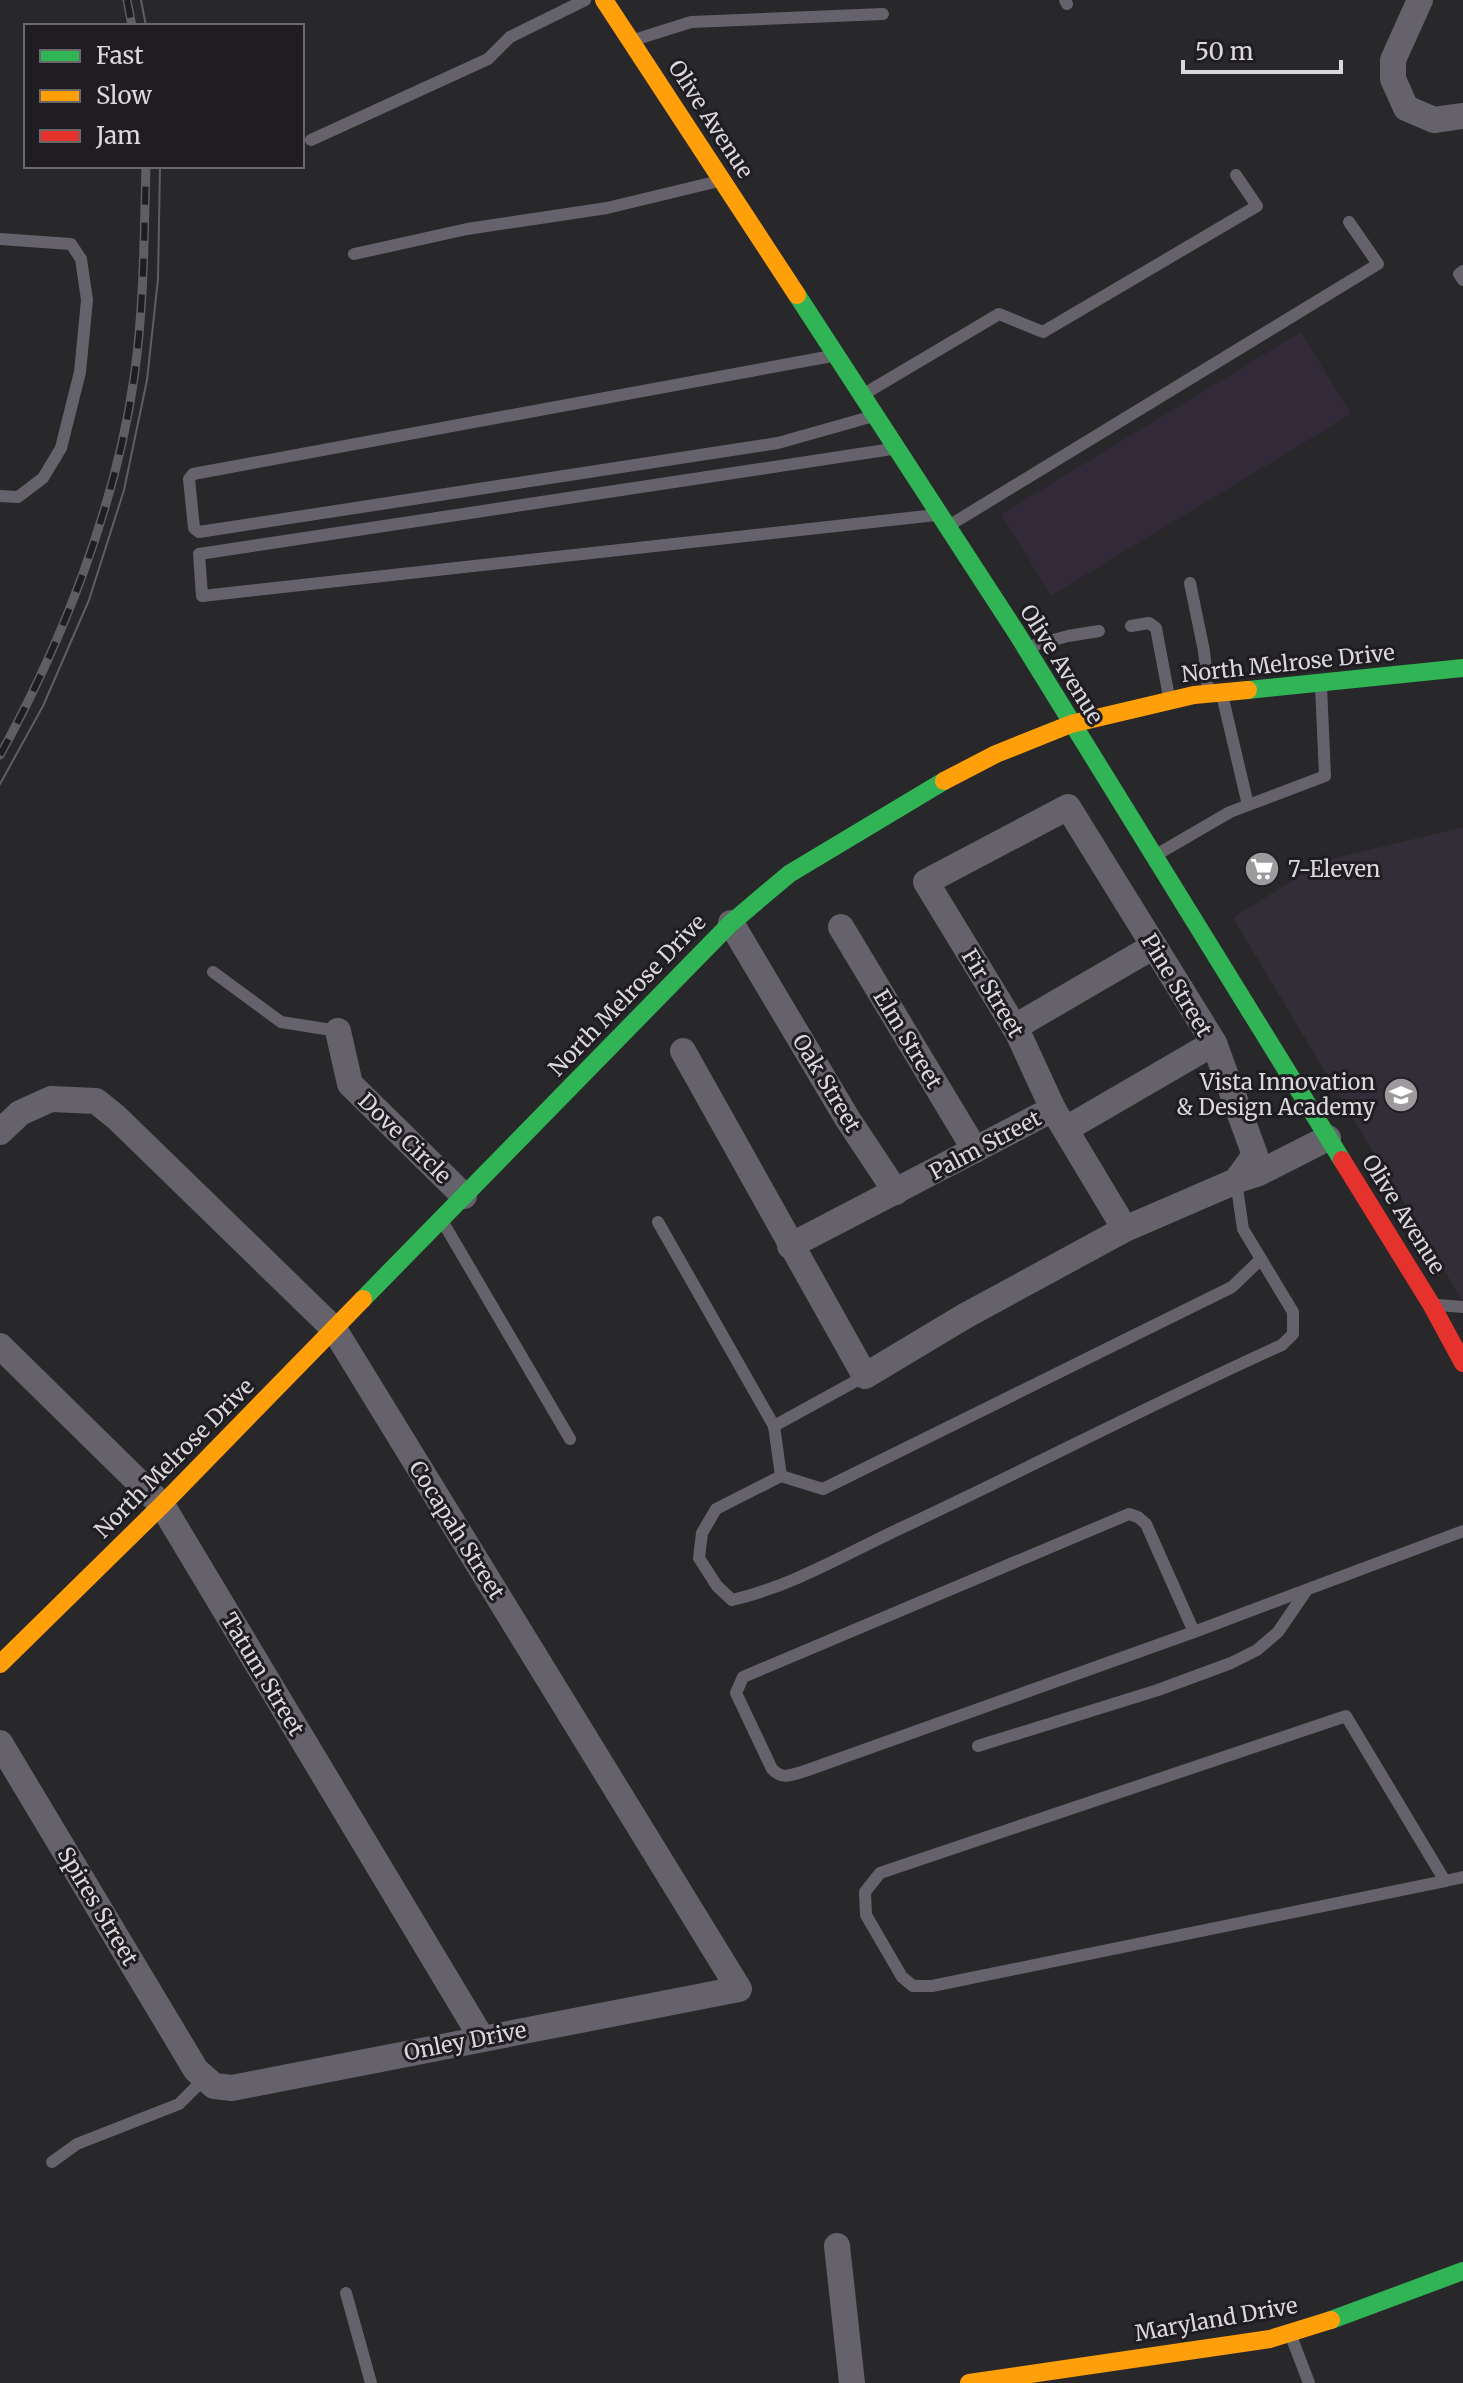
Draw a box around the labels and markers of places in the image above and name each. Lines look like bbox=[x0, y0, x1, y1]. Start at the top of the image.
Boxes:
supermarket icon: 7-Eleven bbox=[1243, 850, 1281, 888]
place label: 7-Eleven bbox=[1288, 855, 1381, 883]
place label: Vista Innovation & Design Academy bbox=[1176, 1068, 1375, 1121]
school or university icon: Vista Innovation & Design Academy bbox=[1382, 1076, 1420, 1114]

